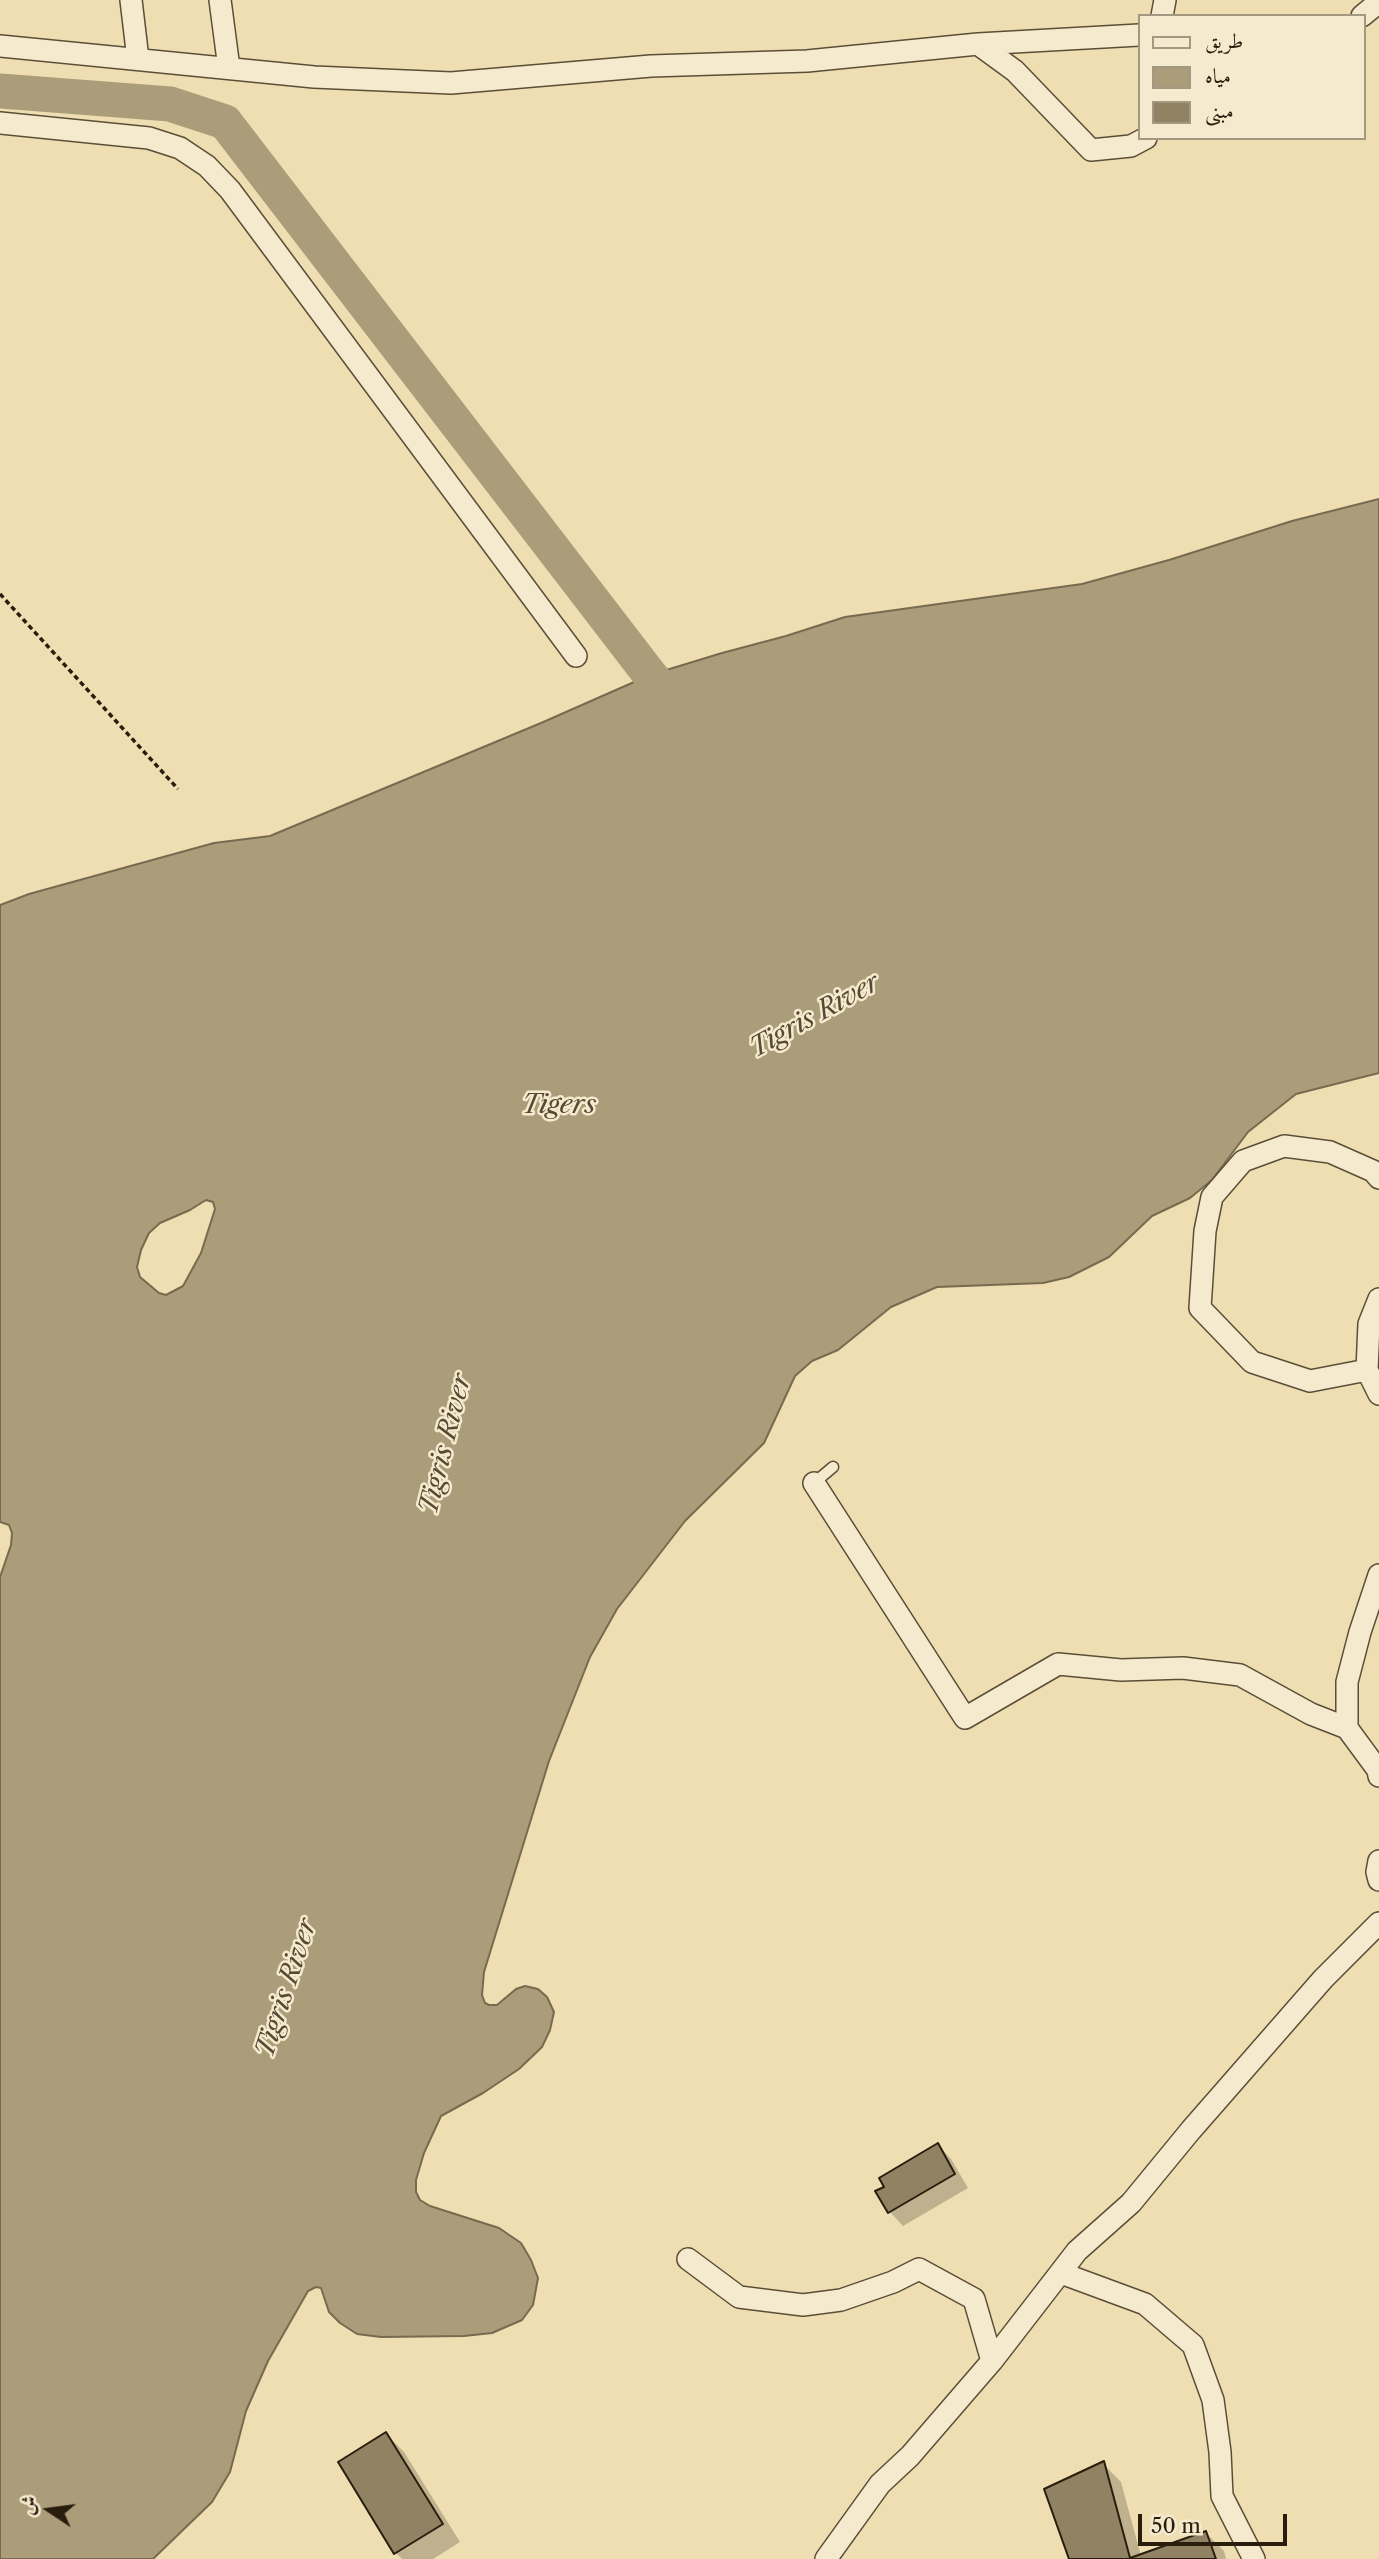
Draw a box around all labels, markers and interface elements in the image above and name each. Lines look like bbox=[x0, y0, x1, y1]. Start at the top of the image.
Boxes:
legend bbox=[1138, 14, 1365, 140]
text: طريق bbox=[1205, 28, 1243, 53]
text: مياه bbox=[1205, 63, 1231, 88]
text: مبنى bbox=[1205, 98, 1234, 123]
water label: Tigris River bbox=[745, 968, 885, 1064]
water label: Tigers bbox=[522, 1089, 596, 1121]
water label: Tigris River bbox=[413, 1371, 479, 1517]
water label: Tigris River bbox=[250, 1915, 324, 2061]
north arrow bbox=[14, 2475, 84, 2545]
text: ش bbox=[15, 2493, 41, 2517]
scale bar bbox=[1141, 2500, 1290, 2544]
text: 50 m bbox=[1151, 2513, 1201, 2538]

